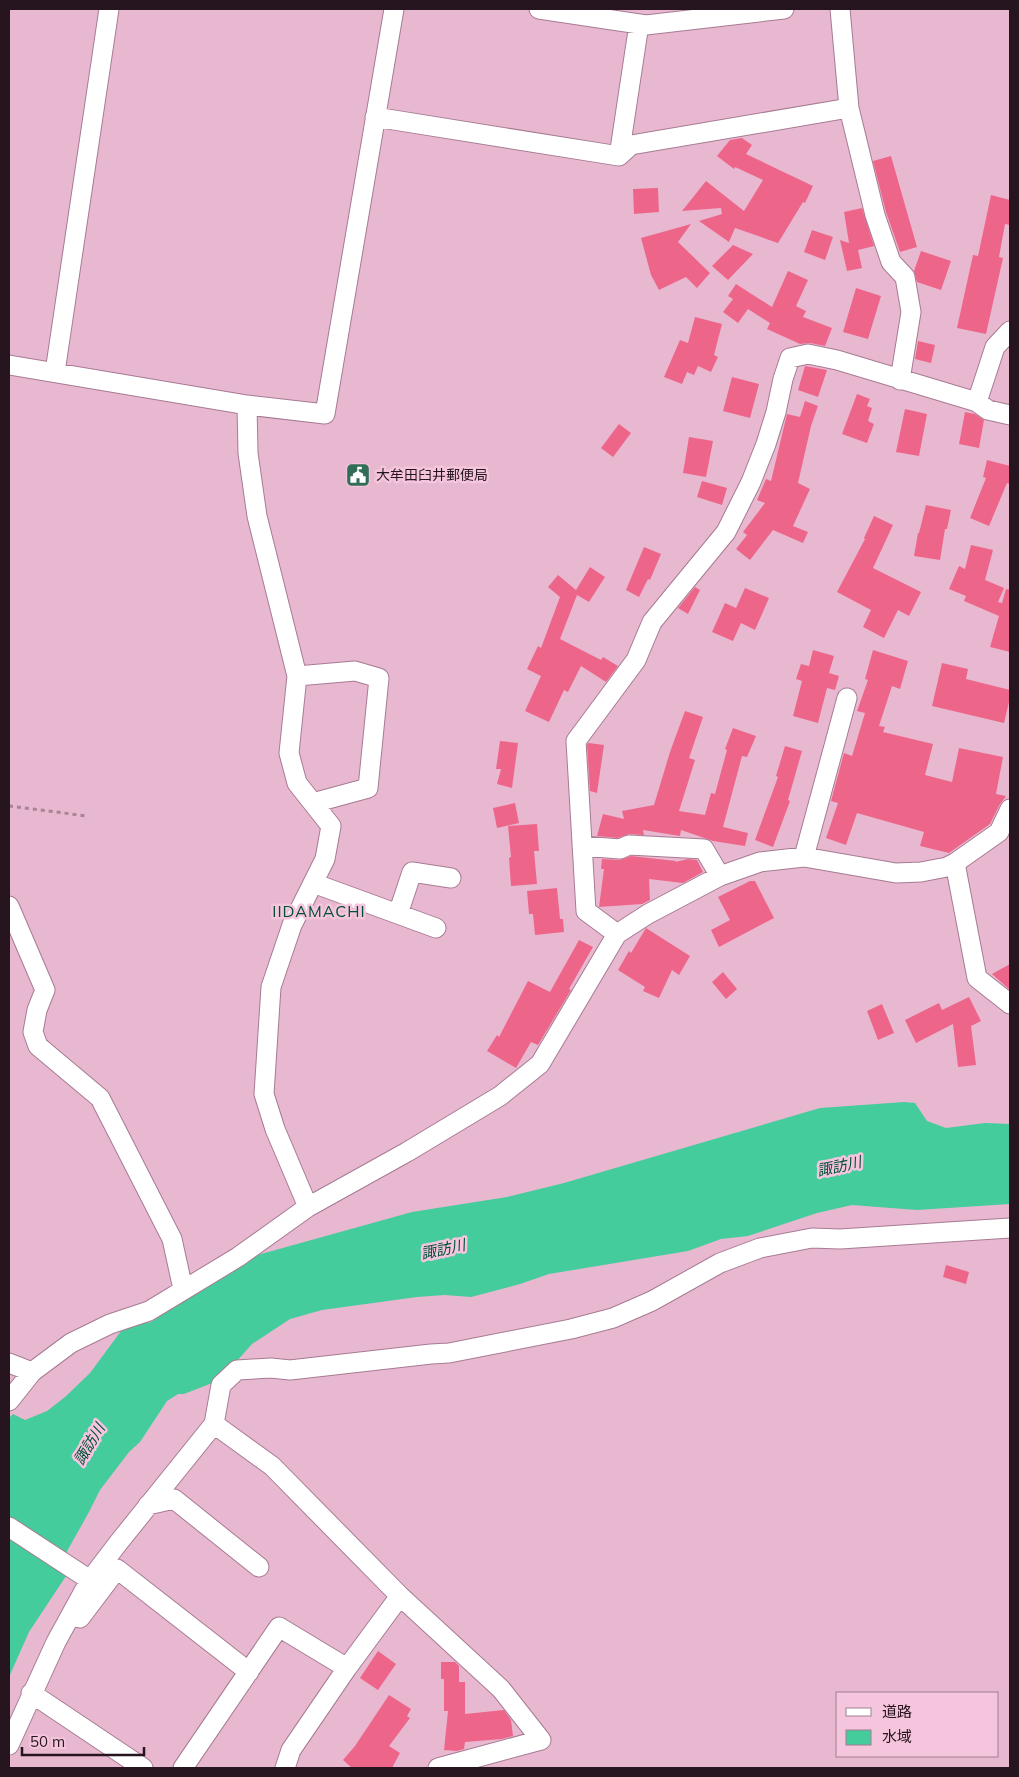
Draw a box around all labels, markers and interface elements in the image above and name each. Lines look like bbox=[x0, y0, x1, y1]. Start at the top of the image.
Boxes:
public building icon: 大牟田臼井郵便局 bbox=[345, 462, 371, 488]
place label: 大牟田臼井郵便局 bbox=[376, 466, 488, 484]
district label: IIDAMACHI bbox=[272, 901, 366, 921]
water label: 諏訪川 bbox=[815, 1152, 865, 1180]
water label: 諏訪川 bbox=[419, 1235, 469, 1263]
water label: 諏訪川 bbox=[69, 1418, 110, 1468]
legend bbox=[836, 1692, 999, 1757]
text: 道路 bbox=[882, 1702, 912, 1721]
scale bar bbox=[22, 1724, 145, 1756]
text: 水域 bbox=[882, 1727, 912, 1746]
text: 50 m bbox=[30, 1732, 65, 1751]

